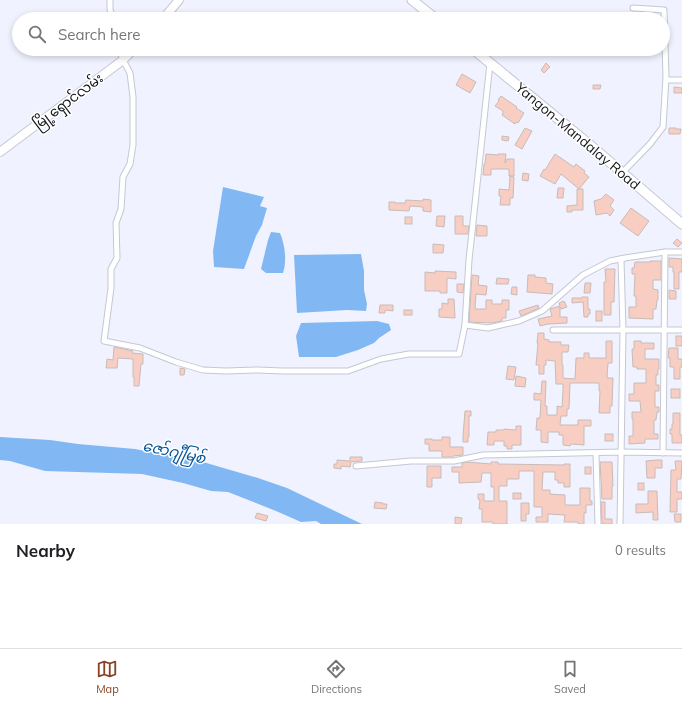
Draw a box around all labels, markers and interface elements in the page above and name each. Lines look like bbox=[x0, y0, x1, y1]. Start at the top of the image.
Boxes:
search box bbox=[12, 12, 670, 56]
icon: search bbox=[26, 23, 48, 45]
text: Search here bbox=[58, 25, 140, 44]
street label: မြို့ရှောင်လမ်း bbox=[29, 68, 108, 136]
street label: Yangon-Mandalay Road bbox=[511, 78, 644, 193]
water label: ဇော်ဂျီမြစ် bbox=[140, 435, 209, 471]
text: Nearby bbox=[16, 540, 75, 561]
text: 0 results bbox=[615, 542, 666, 558]
tab: Map bbox=[96, 658, 119, 696]
tab: Directions bbox=[311, 658, 362, 696]
tab: Saved bbox=[554, 658, 586, 696]

